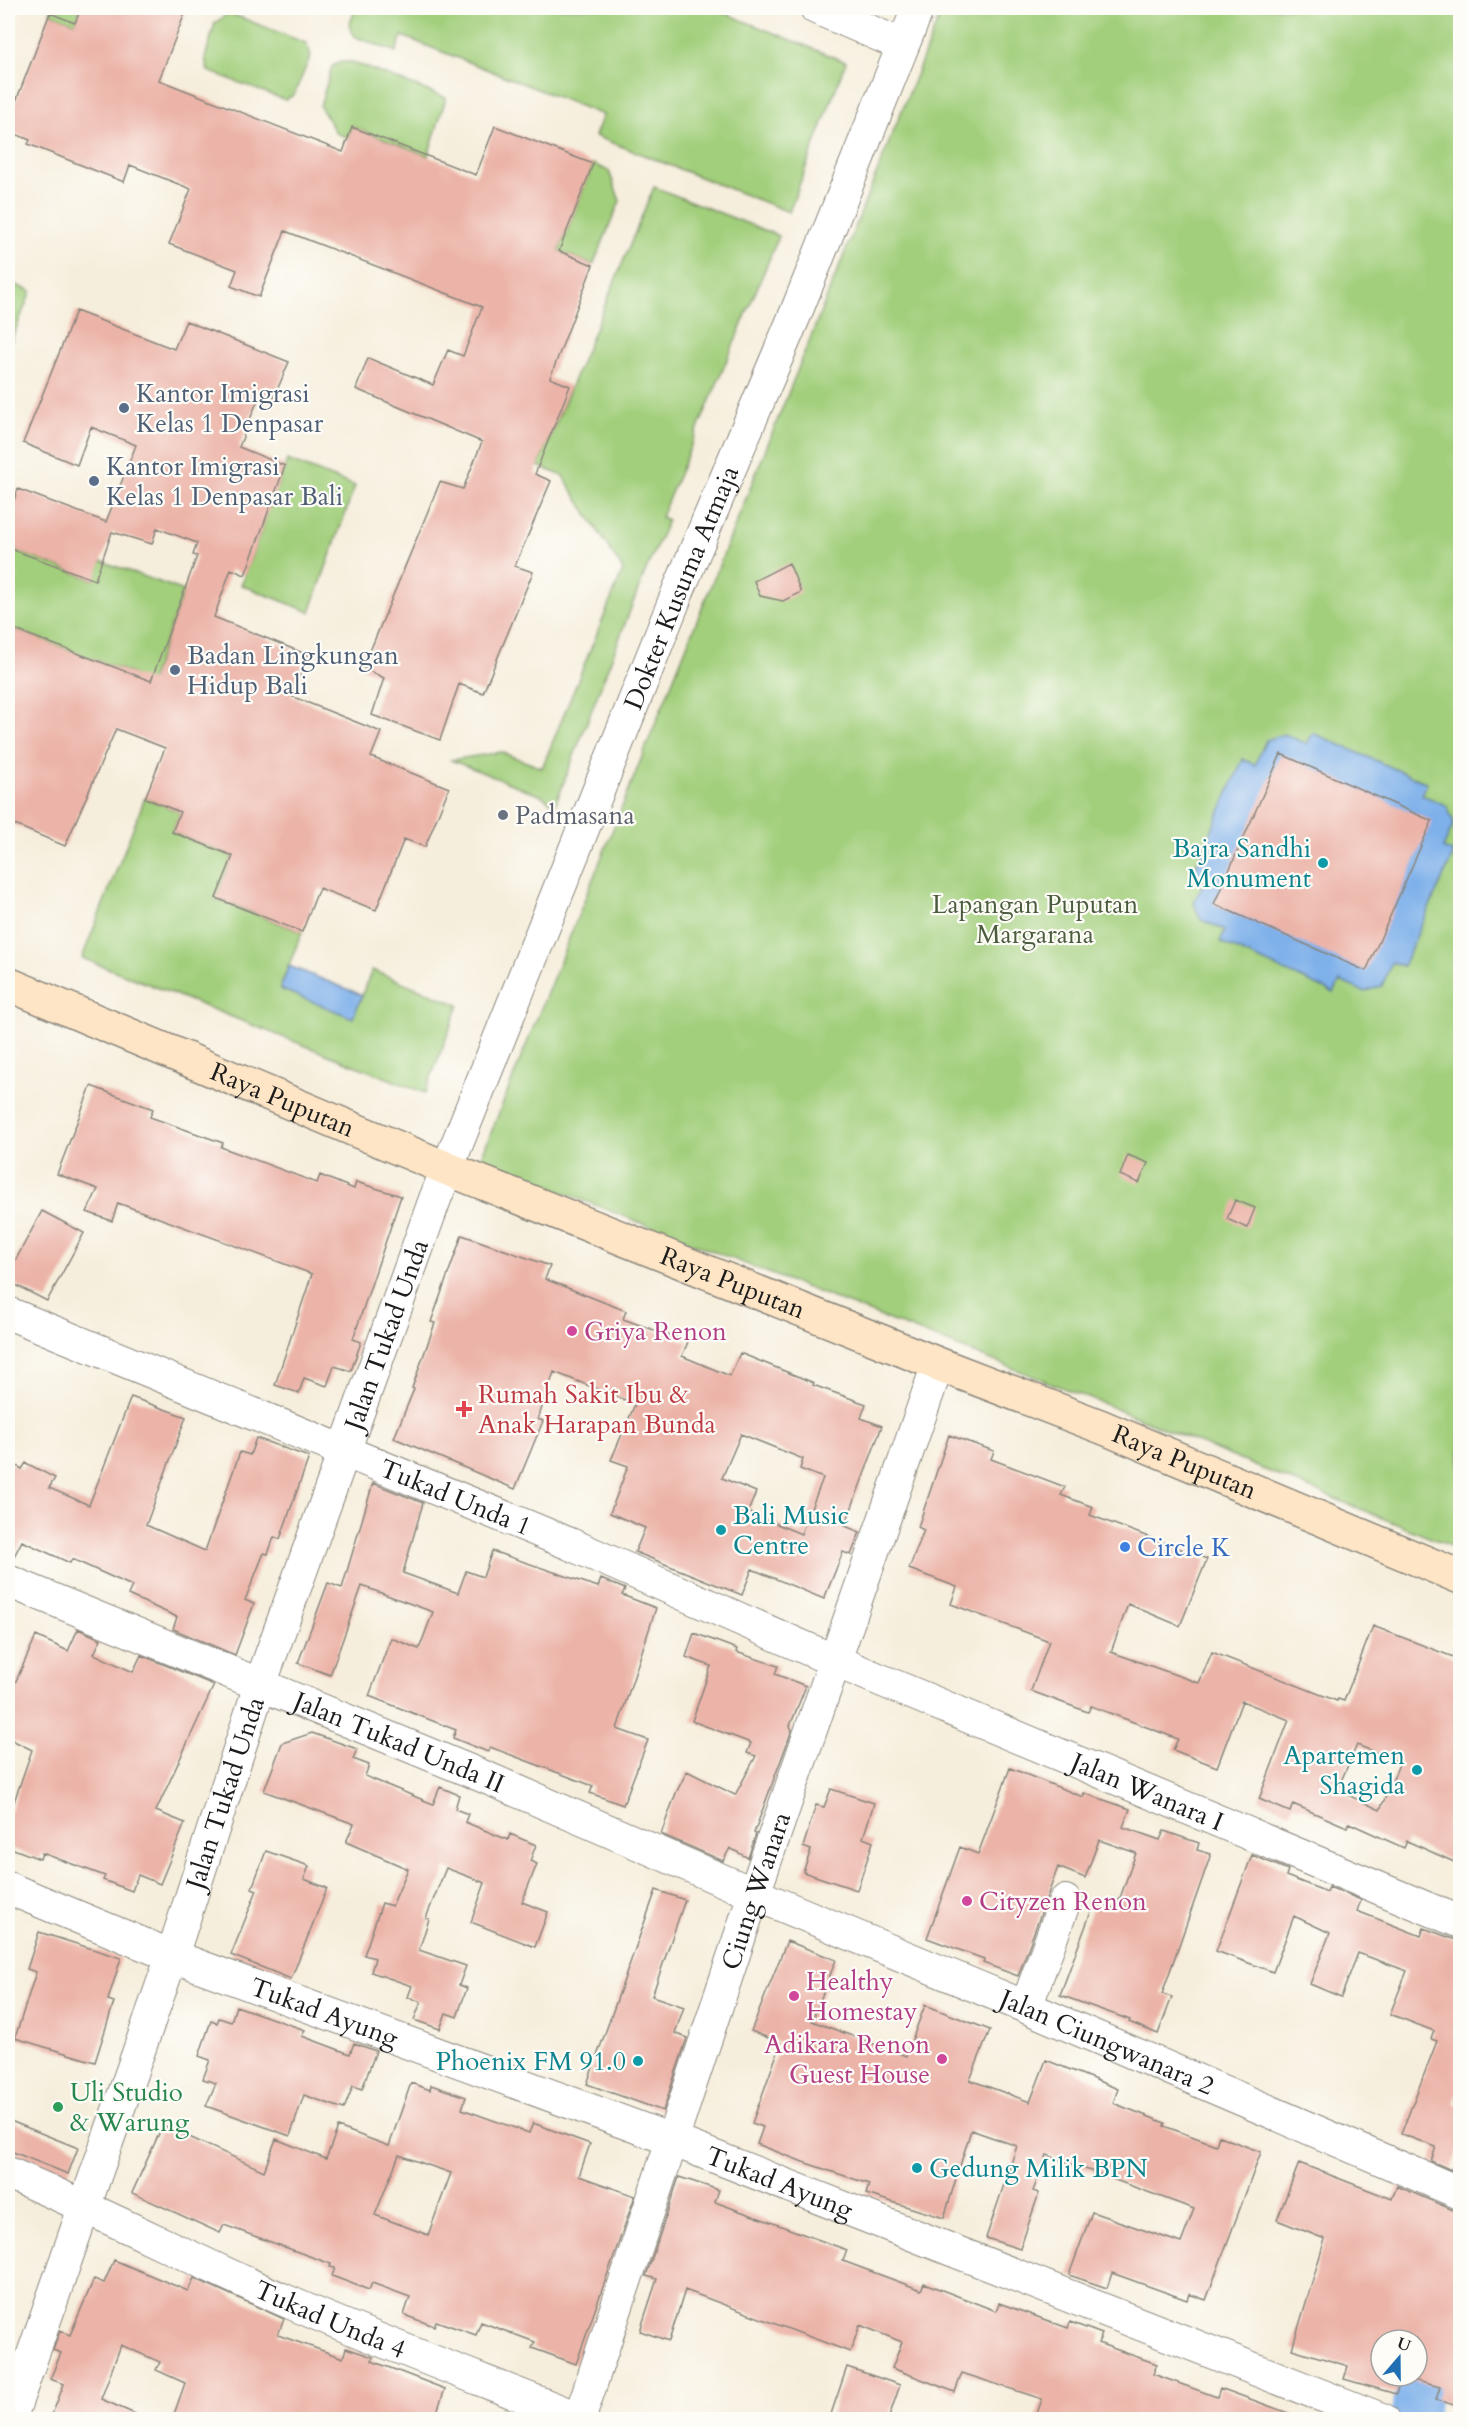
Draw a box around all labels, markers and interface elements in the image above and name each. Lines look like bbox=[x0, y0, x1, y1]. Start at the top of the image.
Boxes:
place label: Kantor Imigrasi Kelas 1 Denpasar bbox=[136, 376, 324, 441]
marker: Kantor Imigrasi Kelas 1 Denpasar bbox=[117, 401, 131, 415]
place label: Kantor Imigrasi Kelas 1 Denpasar Bali bbox=[106, 449, 343, 514]
street label: Dokter Kusuma Atmaja bbox=[615, 460, 747, 715]
marker: Kantor Imigrasi Kelas 1 Denpasar Bali bbox=[87, 474, 101, 488]
place label: Badan Lingkungan Hidup Bali bbox=[187, 638, 399, 703]
marker: Badan Lingkungan Hidup Bali bbox=[168, 663, 182, 677]
place label: Padmasana bbox=[515, 798, 635, 833]
marker: Padmasana bbox=[496, 808, 510, 822]
place label: Bajra Sandhi Monument bbox=[1173, 831, 1311, 896]
marker: Bajra Sandhi Monument bbox=[1316, 856, 1330, 870]
park label: Lapangan Puputan Margarana bbox=[932, 887, 1138, 952]
street label: Raya Puputan bbox=[205, 1054, 360, 1145]
street label: Jalan Tukad Unda bbox=[335, 1234, 437, 1438]
street label: Raya Puputan bbox=[655, 1238, 811, 1327]
place label: Griya Renon bbox=[584, 1314, 727, 1349]
marker: Griya Renon bbox=[565, 1324, 579, 1338]
place label: Rumah Sakit Ibu & Anak Harapan Bunda bbox=[478, 1377, 716, 1442]
marker: Rumah Sakit Ibu & Anak Harapan Bunda bbox=[455, 1400, 473, 1418]
street label: Raya Puputan bbox=[1107, 1416, 1262, 1507]
street label: Tukad Unda 1 bbox=[375, 1450, 537, 1544]
place label: Bali Music Centre bbox=[733, 1498, 849, 1563]
marker: Bali Music Centre bbox=[714, 1523, 728, 1537]
place label: Circle K bbox=[1137, 1530, 1231, 1565]
marker: Circle K bbox=[1118, 1540, 1132, 1554]
street label: Jalan Tukad Unda II bbox=[285, 1681, 510, 1801]
street label: Jalan Tukad Unda bbox=[176, 1692, 273, 1897]
place label: Apartemen Shagida bbox=[1283, 1738, 1405, 1803]
street label: Jalan Wanara I bbox=[1062, 1743, 1229, 1839]
marker: Apartemen Shagida bbox=[1410, 1763, 1424, 1777]
street label: Ciung Wanara bbox=[713, 1807, 799, 1974]
place label: Cityzen Renon bbox=[979, 1884, 1147, 1919]
marker: Cityzen Renon bbox=[960, 1894, 974, 1908]
place label: Healthy Homestay bbox=[806, 1964, 918, 2029]
street label: Tukad Ayung bbox=[246, 1969, 404, 2055]
street label: Jalan Ciungwanara 2 bbox=[991, 1979, 1220, 2103]
marker: Healthy Homestay bbox=[787, 1989, 801, 2003]
place label: Adikara Renon Guest House bbox=[764, 2027, 930, 2092]
place label: Phoenix FM 91.0 bbox=[436, 2044, 626, 2079]
marker: Adikara Renon Guest House bbox=[935, 2052, 949, 2066]
marker: Phoenix FM 91.0 bbox=[631, 2054, 645, 2068]
place label: Uli Studio & Warung bbox=[70, 2075, 190, 2140]
marker: Uli Studio & Warung bbox=[51, 2100, 65, 2114]
street label: Tukad Ayung bbox=[701, 2138, 859, 2227]
place label: Gedung Milik BPN bbox=[929, 2151, 1148, 2186]
marker: Gedung Milik BPN bbox=[910, 2161, 924, 2175]
street label: Tukad Unda 4 bbox=[249, 2272, 411, 2366]
north arrow bbox=[1369, 2328, 1429, 2388]
text: U bbox=[1394, 2332, 1414, 2357]

